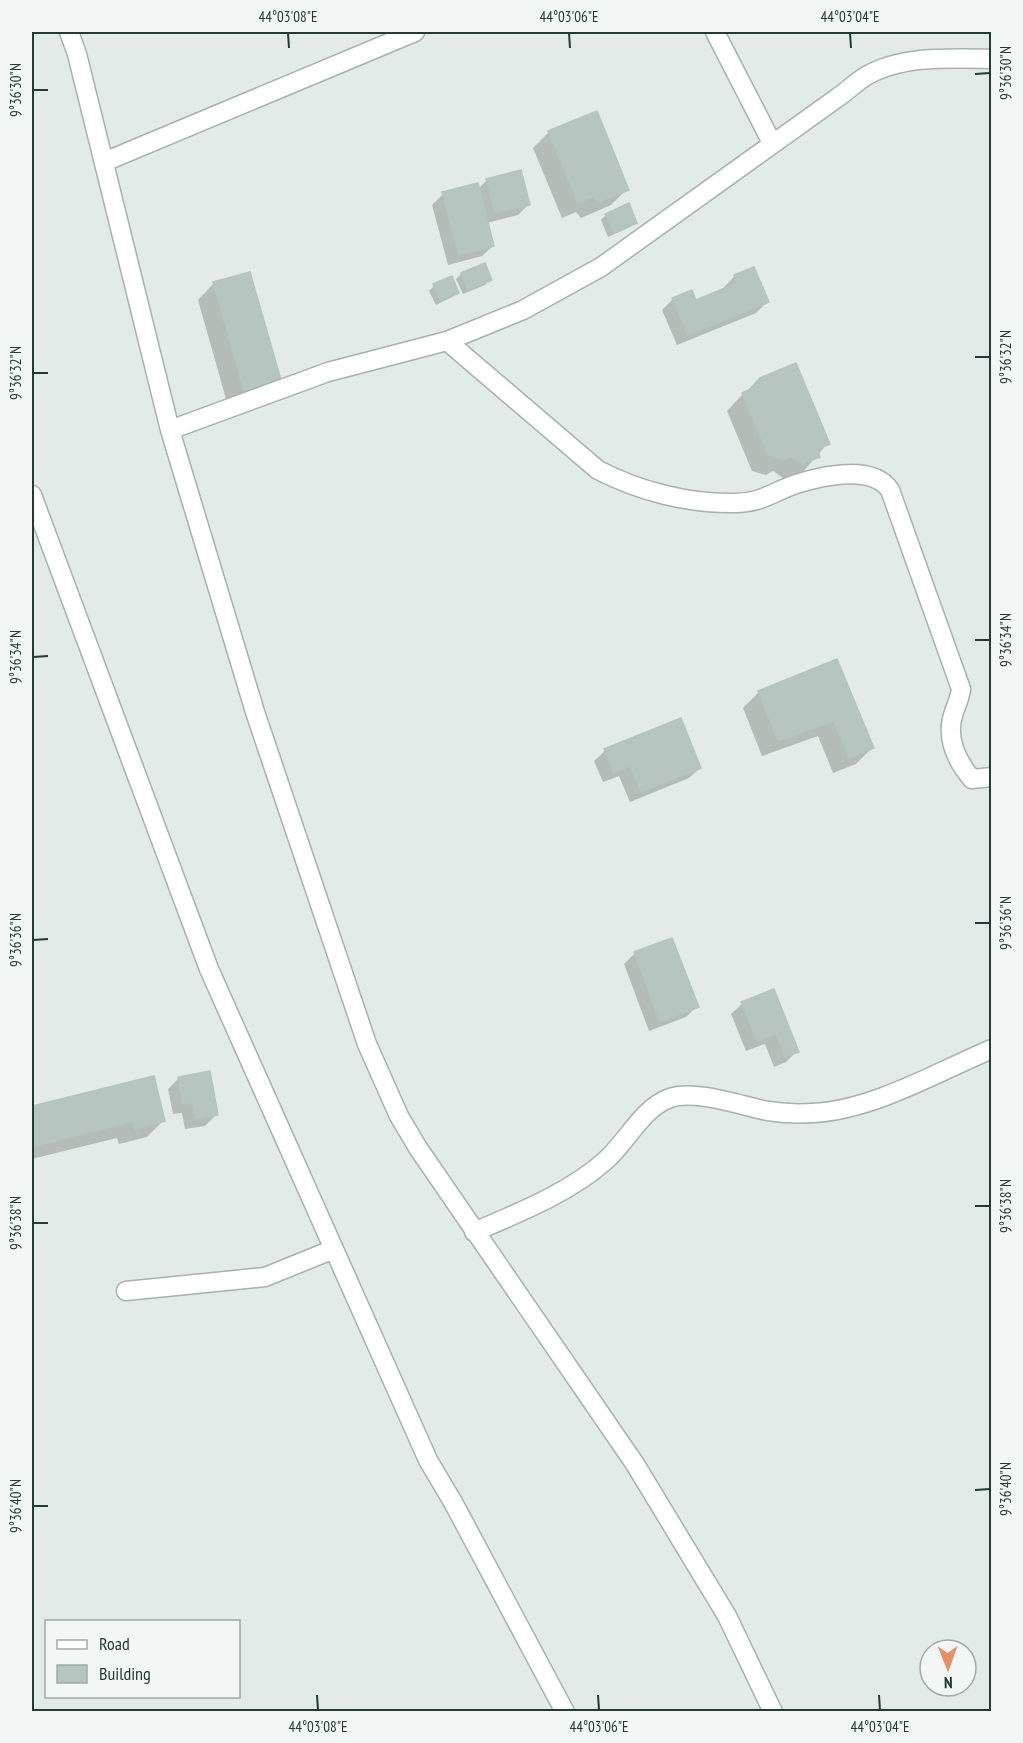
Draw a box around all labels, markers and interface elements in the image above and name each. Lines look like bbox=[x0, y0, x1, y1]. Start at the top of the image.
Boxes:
text: 44°03'08"E bbox=[258, 7, 318, 26]
text: 44°03'06"E bbox=[539, 7, 599, 26]
text: 44°03'04"E bbox=[820, 7, 880, 26]
text: 9°36'30"N bbox=[996, 46, 1015, 100]
text: 9°36'30"N bbox=[6, 63, 25, 117]
text: 9°36'32"N bbox=[996, 330, 1015, 384]
text: 9°36'32"N bbox=[6, 346, 25, 400]
text: 9°36'34"N bbox=[996, 613, 1015, 667]
text: 9°36'34"N bbox=[6, 630, 25, 684]
text: 9°36'36"N bbox=[996, 896, 1015, 950]
text: 9°36'36"N bbox=[6, 913, 25, 967]
text: 9°36'38"N bbox=[996, 1179, 1015, 1233]
text: 9°36'38"N bbox=[6, 1196, 25, 1250]
text: 9°36'40"N bbox=[996, 1462, 1015, 1516]
text: 9°36'40"N bbox=[6, 1479, 25, 1533]
legend bbox=[45, 1620, 240, 1698]
text: Road bbox=[99, 1632, 130, 1655]
north arrow bbox=[918, 1638, 978, 1698]
text: Building bbox=[99, 1662, 151, 1685]
text: N bbox=[944, 1673, 953, 1693]
text: 44°03'08"E bbox=[288, 1717, 348, 1736]
text: 44°03'06"E bbox=[569, 1717, 629, 1736]
text: 44°03'04"E bbox=[850, 1717, 910, 1736]

